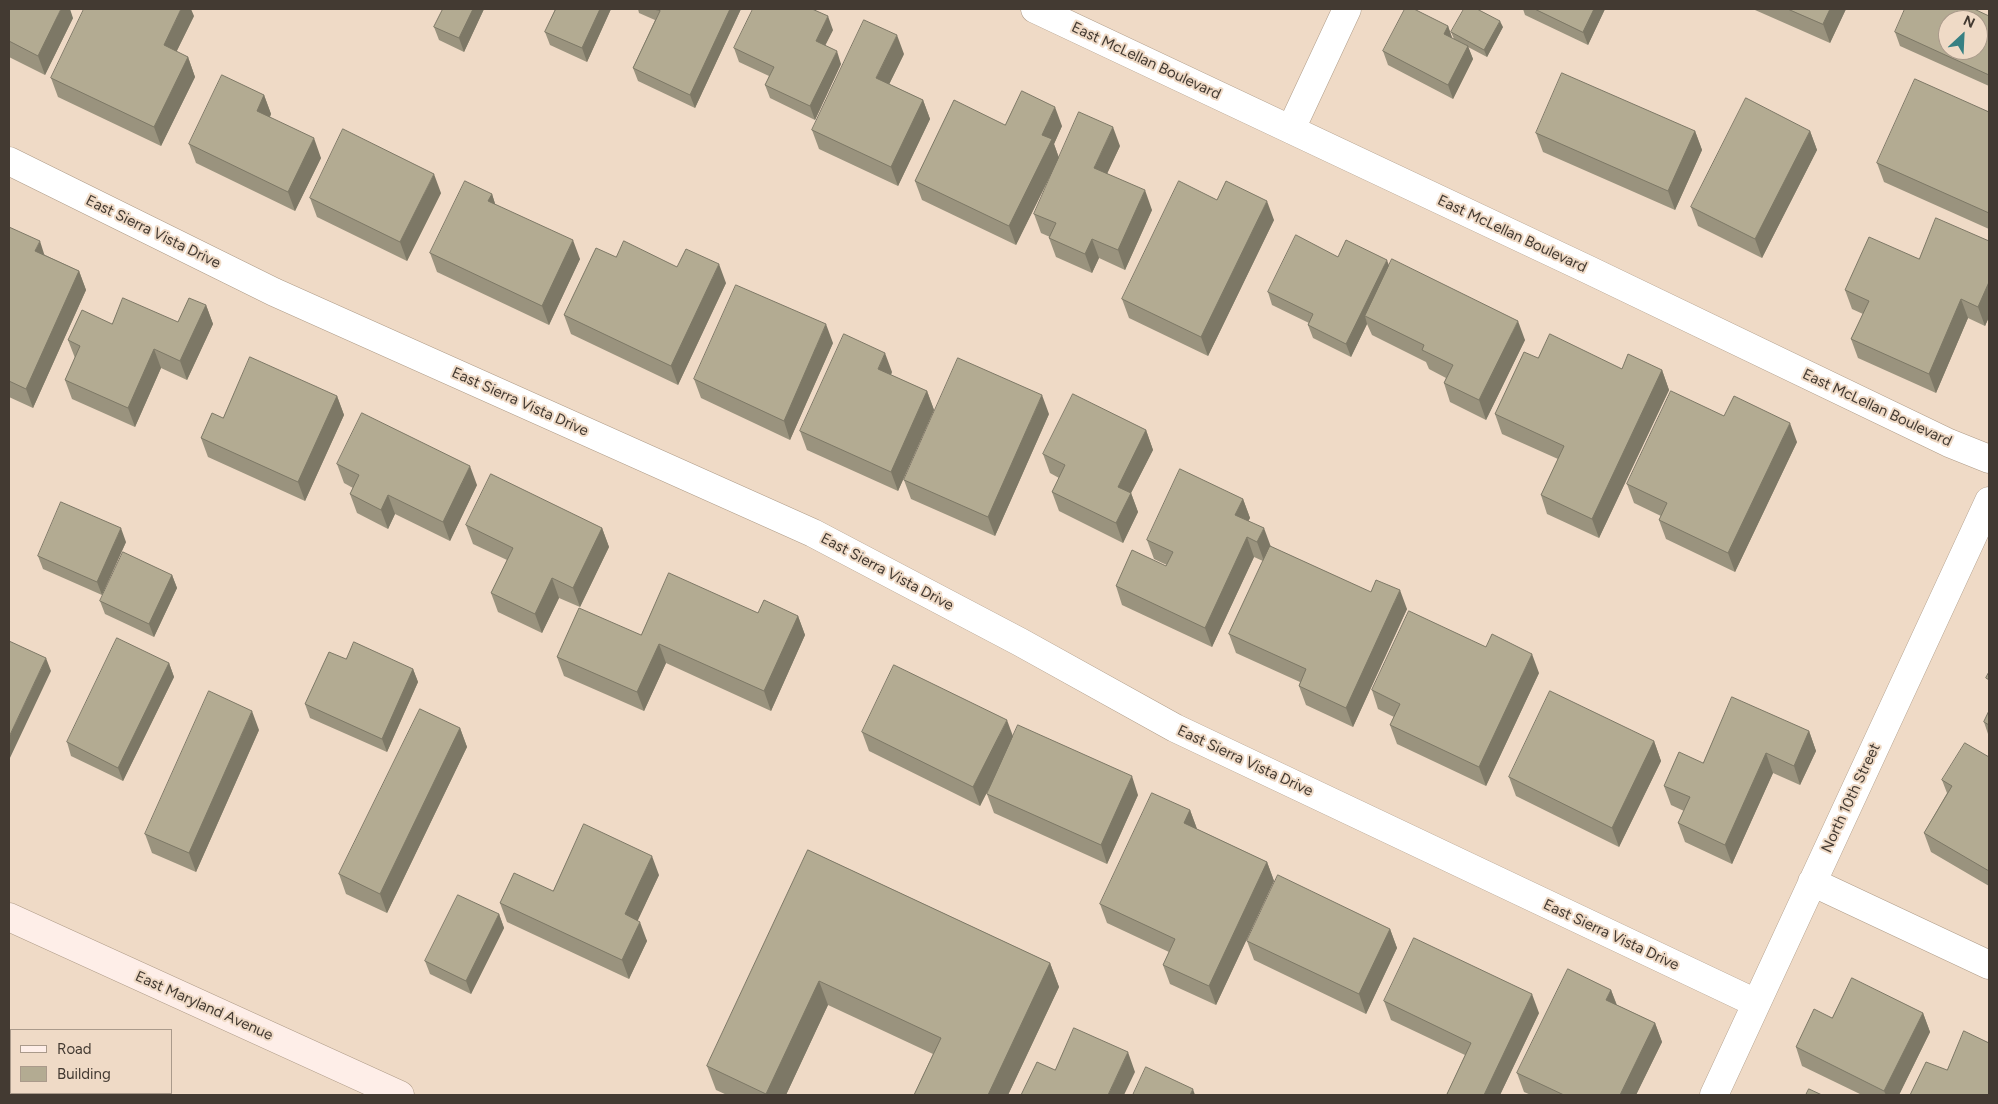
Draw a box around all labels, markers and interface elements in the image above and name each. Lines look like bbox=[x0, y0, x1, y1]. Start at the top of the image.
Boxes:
north arrow bbox=[1938, 10, 1988, 60]
text: N bbox=[1961, 12, 1978, 32]
street label: East McLellan Boulevard bbox=[1068, 18, 1224, 104]
street label: East McLellan Boulevard bbox=[1434, 191, 1590, 277]
street label: East Sierra Vista Drive bbox=[83, 192, 223, 272]
street label: East Sierra Vista Drive bbox=[449, 364, 591, 440]
street label: East McLellan Boulevard bbox=[1799, 365, 1955, 451]
street label: East Sierra Vista Drive bbox=[818, 529, 956, 615]
street label: East Sierra Vista Drive bbox=[1174, 722, 1316, 800]
street label: North 10th Street bbox=[1818, 740, 1884, 856]
street label: East Sierra Vista Drive bbox=[1540, 896, 1682, 974]
street label: East Maryland Avenue bbox=[132, 968, 276, 1044]
legend bbox=[10, 1029, 172, 1094]
text: Road bbox=[57, 1040, 92, 1058]
text: Building bbox=[57, 1065, 111, 1083]

